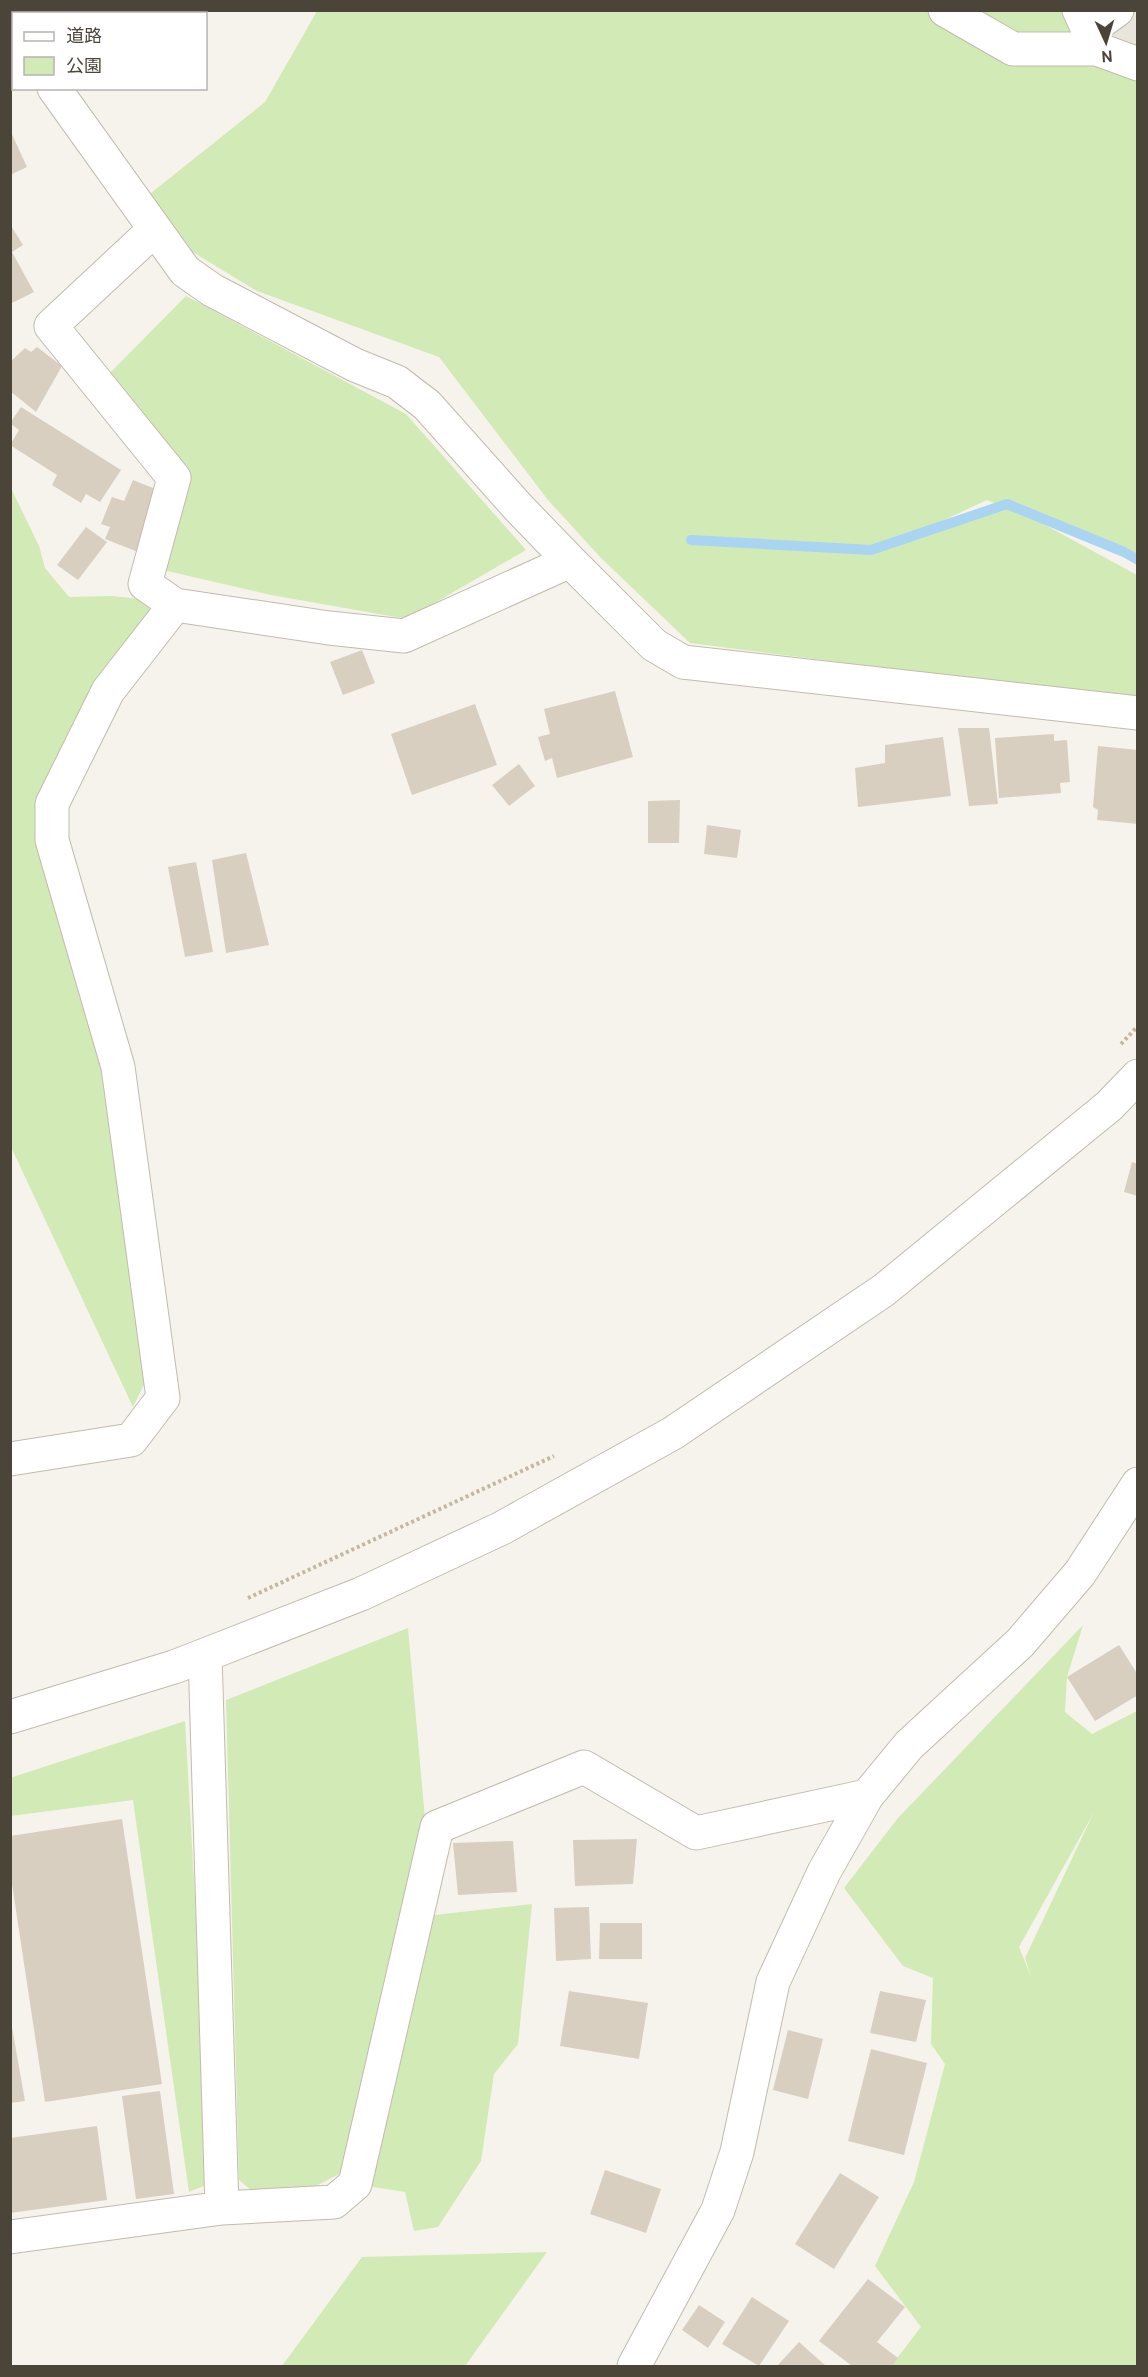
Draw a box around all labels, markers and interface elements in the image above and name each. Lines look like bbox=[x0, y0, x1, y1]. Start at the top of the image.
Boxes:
legend bbox=[12, 12, 207, 90]
north arrow bbox=[1076, 12, 1136, 72]
text: 道路 bbox=[66, 25, 102, 47]
text: N bbox=[1101, 47, 1113, 66]
text: 公園 bbox=[66, 55, 102, 77]

